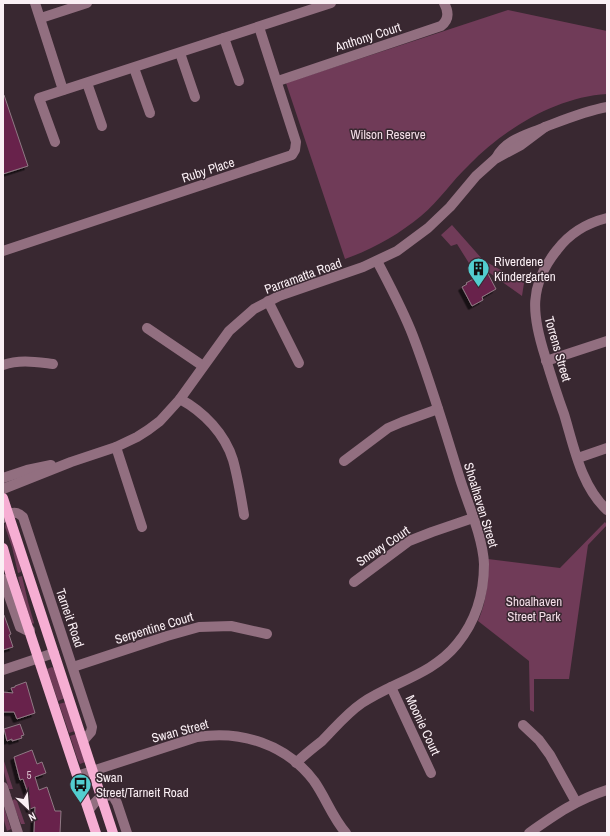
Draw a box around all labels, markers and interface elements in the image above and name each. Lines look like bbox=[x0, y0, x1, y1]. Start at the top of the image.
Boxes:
street label: Anthony Court bbox=[332, 18, 403, 56]
park label: Wilson Reserve bbox=[350, 126, 426, 143]
street label: Ruby Place bbox=[179, 153, 237, 187]
place label: Riverdene Kindergarten bbox=[494, 253, 556, 285]
street label: Parramatta Road bbox=[262, 254, 344, 298]
building icon: Riverdene Kindergarten bbox=[466, 255, 492, 288]
street label: Torrens Street bbox=[541, 314, 575, 384]
street label: Shoalhaven Street bbox=[460, 461, 502, 549]
street label: Snowy Court bbox=[353, 522, 413, 570]
street label: Tarneit Road bbox=[52, 586, 88, 650]
park label: Shoalhaven Street Park bbox=[506, 593, 562, 625]
street label: Serpentine Court bbox=[113, 608, 195, 648]
street label: Moonie Court bbox=[402, 692, 444, 758]
street label: Swan Street bbox=[150, 715, 210, 747]
house number: 5 bbox=[26, 768, 32, 782]
place label: Swan Street/Tarneit Road bbox=[96, 769, 189, 801]
bus stop icon: Swan Street/Tarneit Road bbox=[67, 771, 93, 804]
north arrow bbox=[8, 788, 48, 828]
text: N bbox=[26, 809, 38, 825]

